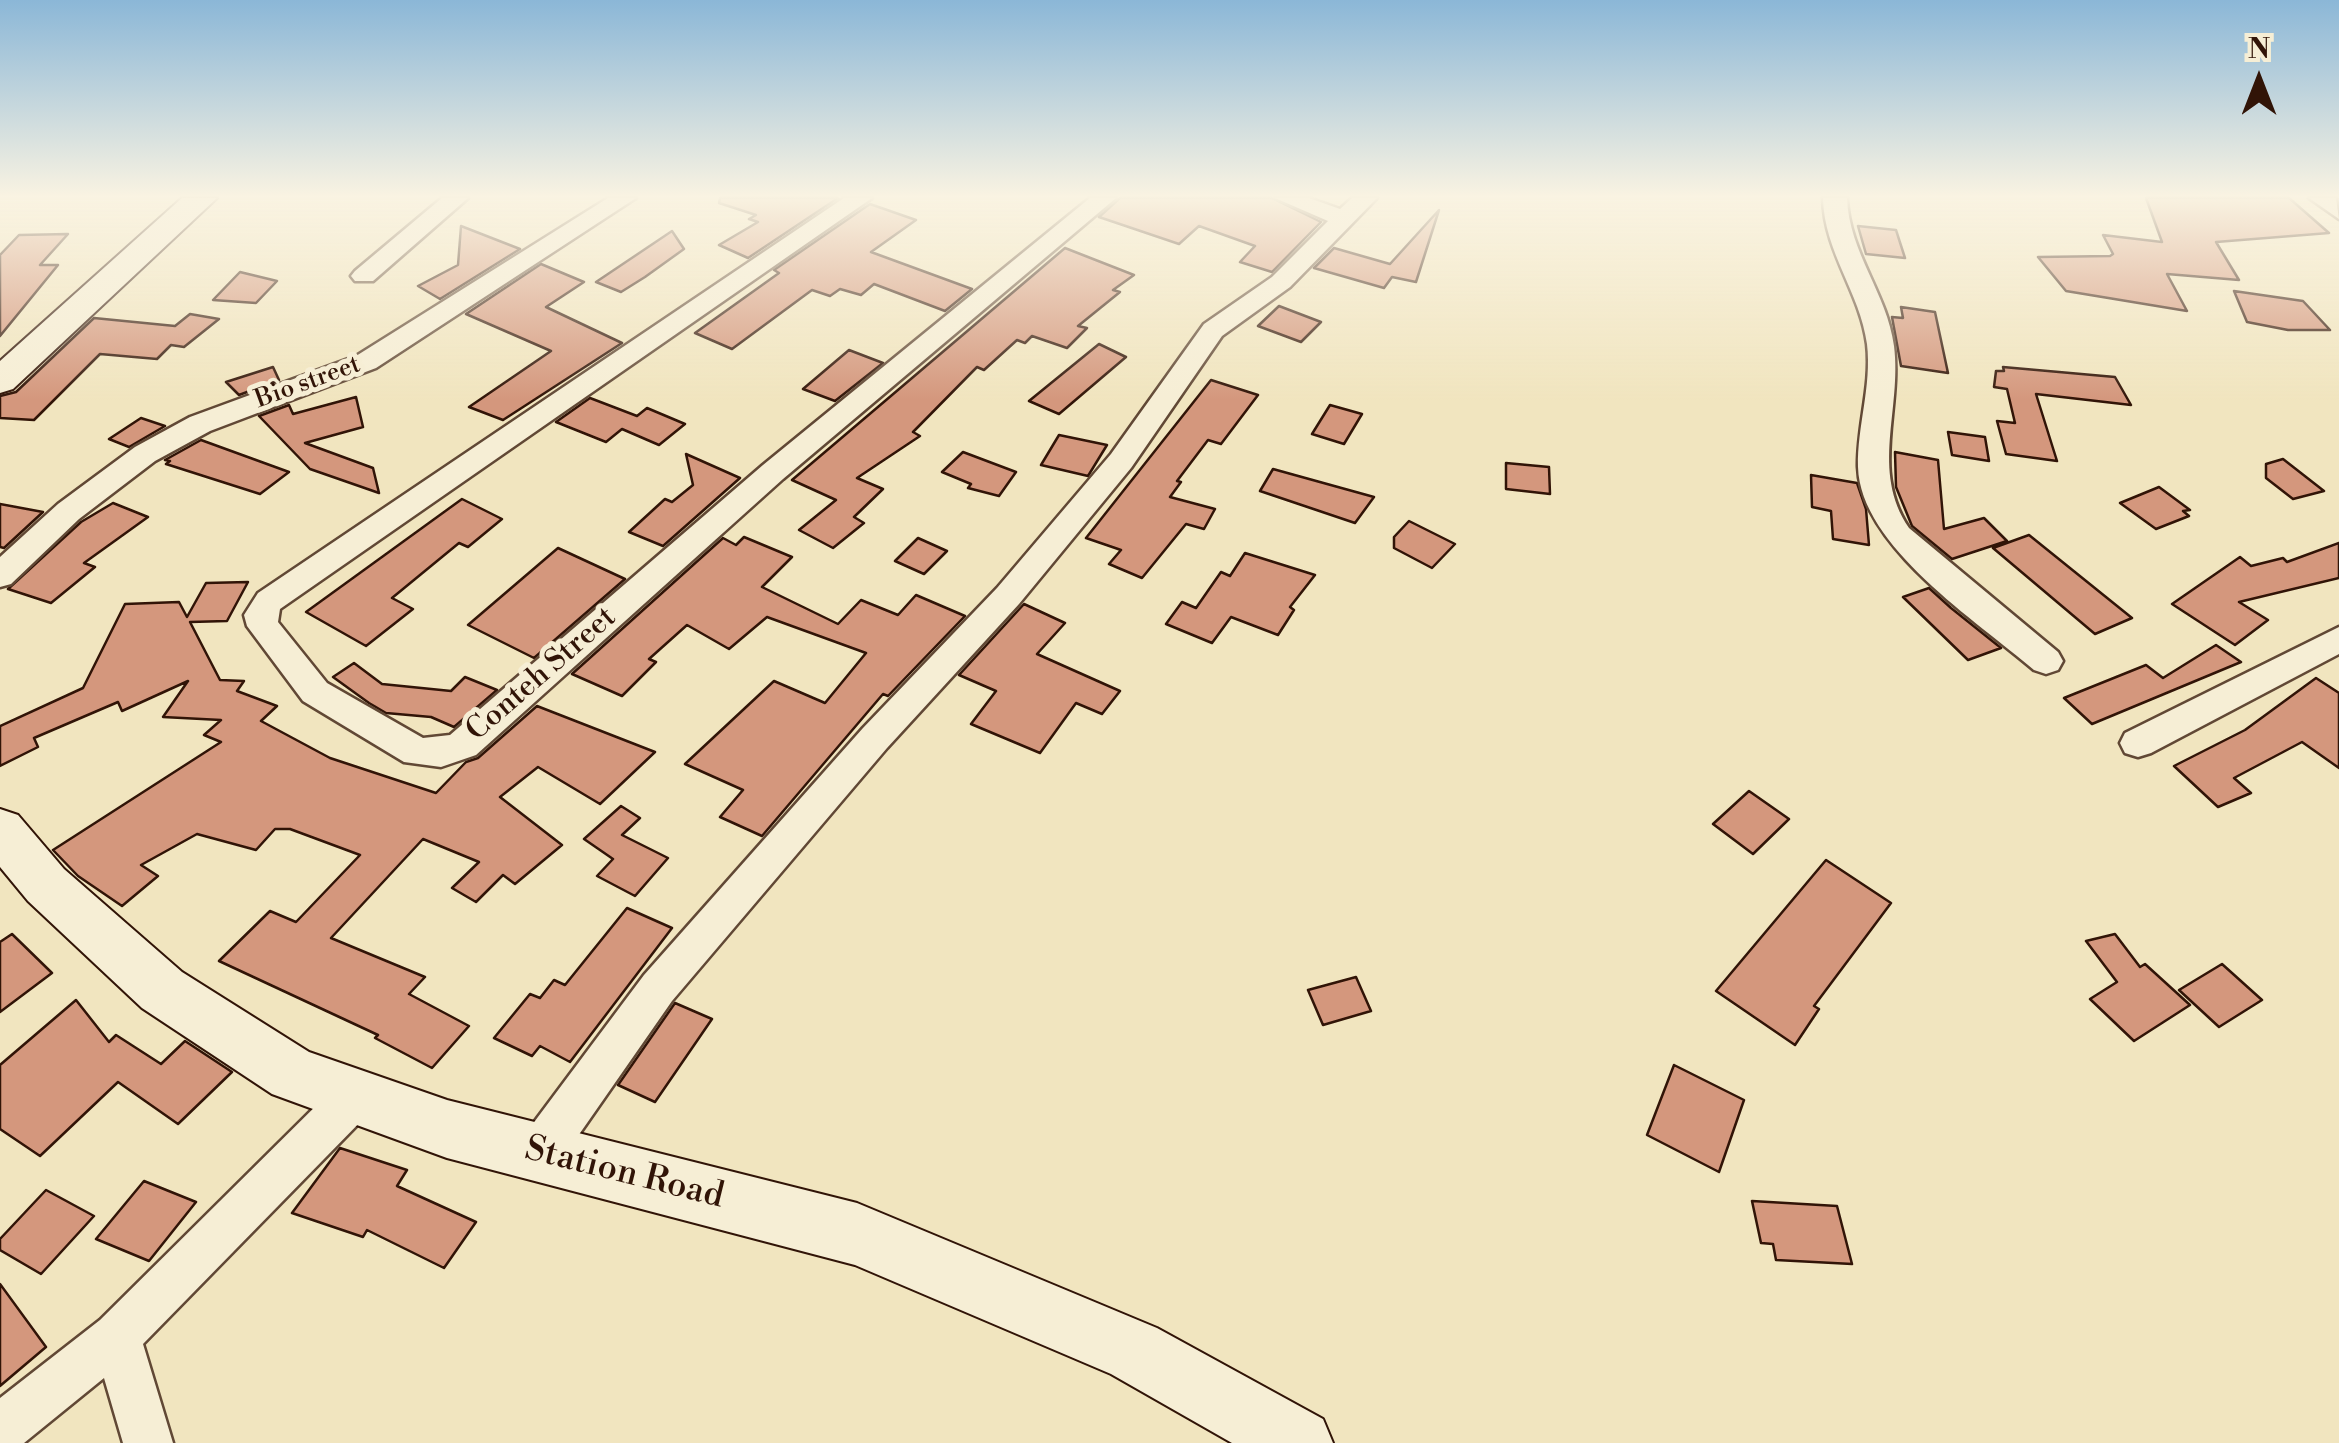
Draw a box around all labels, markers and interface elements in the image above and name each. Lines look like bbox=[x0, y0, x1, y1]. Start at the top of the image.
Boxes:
north arrow bbox=[2209, 30, 2309, 130]
text: N bbox=[2248, 32, 2270, 67]
street label: Bio street bbox=[251, 350, 365, 416]
street label: Conteh Street bbox=[460, 600, 624, 750]
street label: Station Road bbox=[520, 1129, 728, 1219]

